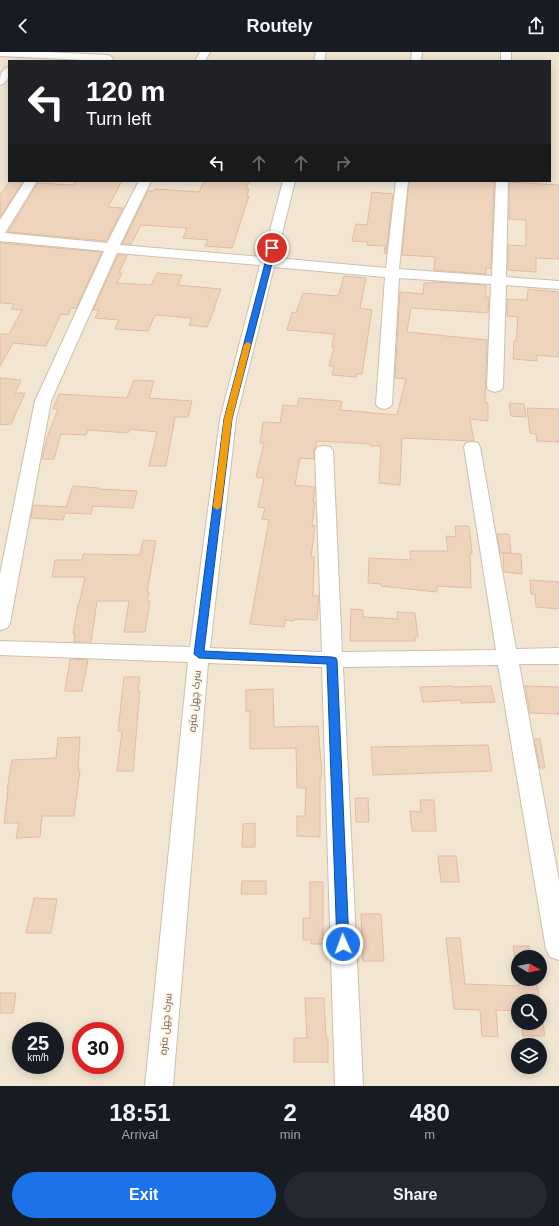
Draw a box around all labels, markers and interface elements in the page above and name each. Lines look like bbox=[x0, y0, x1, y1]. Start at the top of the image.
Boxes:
icon: back bbox=[12, 15, 34, 37]
icon: share bbox=[525, 15, 547, 37]
text: Routely bbox=[246, 16, 313, 36]
icon: left bbox=[20, 76, 72, 128]
text: 120 m bbox=[86, 76, 165, 107]
text: Turn left bbox=[86, 109, 151, 129]
icon: left bbox=[206, 152, 228, 174]
icon: ahead bbox=[248, 152, 270, 174]
icon: ahead bbox=[290, 152, 312, 174]
icon: right bbox=[332, 152, 354, 174]
pin bbox=[255, 231, 289, 265]
icon: arrive bbox=[261, 237, 283, 259]
street label: سرک چهل متره bbox=[186, 670, 204, 732]
position arrow bbox=[322, 923, 364, 965]
north arrow bbox=[511, 950, 547, 986]
map controls bbox=[511, 950, 547, 1074]
street label: سرک چهل متره bbox=[157, 993, 175, 1055]
button: search bbox=[511, 994, 547, 1030]
speed limit sign: 30 bbox=[72, 1022, 124, 1074]
text: 25 bbox=[27, 1032, 49, 1054]
button: layers bbox=[511, 1038, 547, 1074]
text: km/h bbox=[27, 1052, 49, 1063]
text: 18:51 bbox=[109, 1099, 171, 1126]
text: 2 bbox=[283, 1099, 297, 1126]
text: 480 bbox=[410, 1099, 450, 1126]
text: Arrival bbox=[121, 1127, 158, 1142]
text: min bbox=[280, 1127, 301, 1142]
text: m bbox=[424, 1127, 435, 1142]
button: Exit bbox=[12, 1172, 276, 1218]
button: Share bbox=[284, 1172, 547, 1218]

